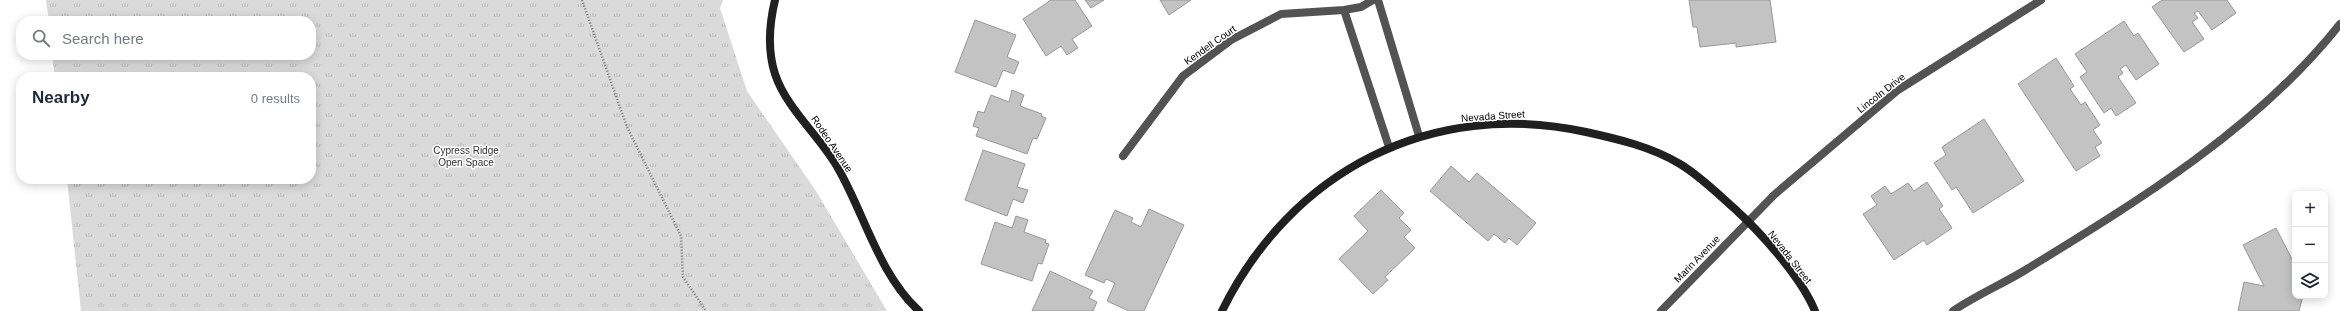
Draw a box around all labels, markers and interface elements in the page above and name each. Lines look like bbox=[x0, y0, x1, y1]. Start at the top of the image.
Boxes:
search box bbox=[16, 16, 316, 60]
street label: Kendell Court bbox=[1182, 23, 1238, 67]
icon: search bbox=[30, 27, 52, 49]
text: Search here bbox=[62, 30, 144, 47]
street label: Lincoln Drive bbox=[1855, 71, 1908, 115]
text: Nearby bbox=[32, 88, 90, 107]
text: 0 results bbox=[251, 91, 300, 106]
street label: Nevada Street bbox=[1461, 108, 1525, 124]
street label: Rodeo Avenue bbox=[809, 114, 855, 175]
park label: Cypress Ridge Open Space bbox=[433, 145, 499, 168]
map controls bbox=[2292, 191, 2328, 299]
button: + bbox=[2292, 191, 2328, 227]
button: − bbox=[2292, 227, 2328, 263]
street label: Nevada Street bbox=[1766, 228, 1814, 286]
street label: Marin Avenue bbox=[1672, 233, 1722, 285]
button: layers bbox=[2292, 263, 2328, 299]

